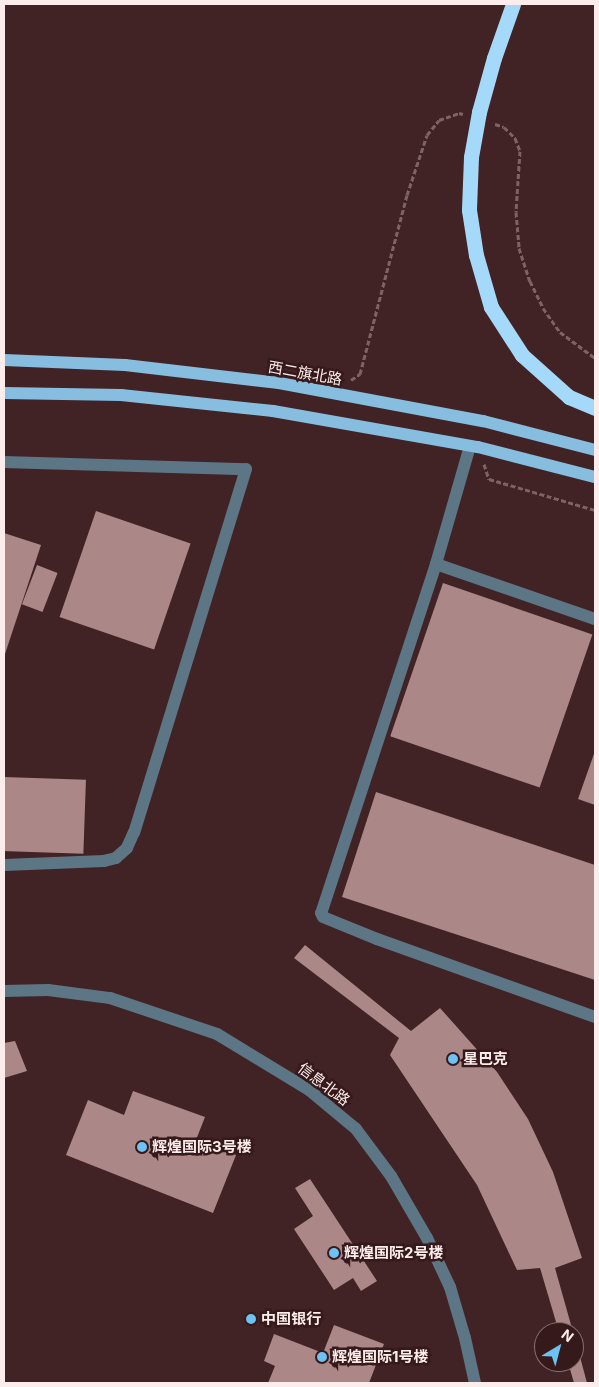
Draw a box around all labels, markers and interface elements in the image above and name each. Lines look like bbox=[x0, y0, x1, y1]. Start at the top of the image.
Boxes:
street label: 西二旗北路 bbox=[267, 358, 343, 388]
place label: 星巴克 bbox=[463, 1050, 508, 1068]
marker: 星巴克 bbox=[447, 1053, 459, 1065]
street label: 信息北路 bbox=[295, 1059, 353, 1109]
place label: 辉煌国际3号楼 bbox=[152, 1138, 252, 1156]
marker: 辉煌国际3号楼 bbox=[136, 1141, 148, 1153]
place label: 辉煌国际2号楼 bbox=[344, 1244, 443, 1262]
marker: 辉煌国际2号楼 bbox=[328, 1247, 340, 1259]
place label: 中国银行 bbox=[261, 1310, 321, 1328]
marker: 中国银行 bbox=[245, 1313, 257, 1325]
north arrow bbox=[534, 1322, 584, 1372]
text: N bbox=[558, 1325, 577, 1345]
place label: 辉煌国际1号楼 bbox=[332, 1348, 428, 1366]
marker: 辉煌国际1号楼 bbox=[316, 1351, 328, 1363]

